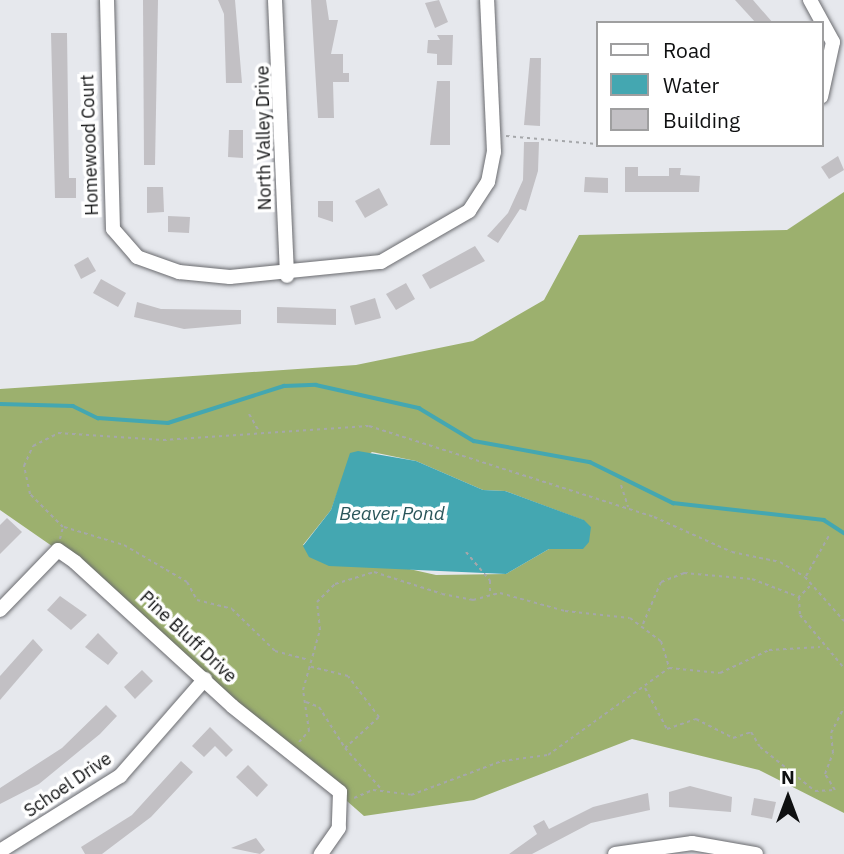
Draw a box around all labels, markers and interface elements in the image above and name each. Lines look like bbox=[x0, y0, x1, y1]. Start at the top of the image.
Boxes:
legend bbox=[596, 21, 823, 147]
text: Road bbox=[663, 36, 711, 64]
street label: North Valley Drive bbox=[252, 65, 276, 211]
text: Water bbox=[663, 71, 719, 99]
street label: Homewood Court bbox=[77, 74, 103, 216]
text: Building bbox=[663, 106, 740, 134]
water label: Beaver Pond bbox=[339, 503, 445, 525]
street label: Pine Bluff Drive bbox=[135, 587, 241, 687]
street label: Schoel Drive bbox=[20, 748, 116, 822]
north arrow bbox=[753, 763, 823, 833]
text: N bbox=[781, 765, 795, 789]

